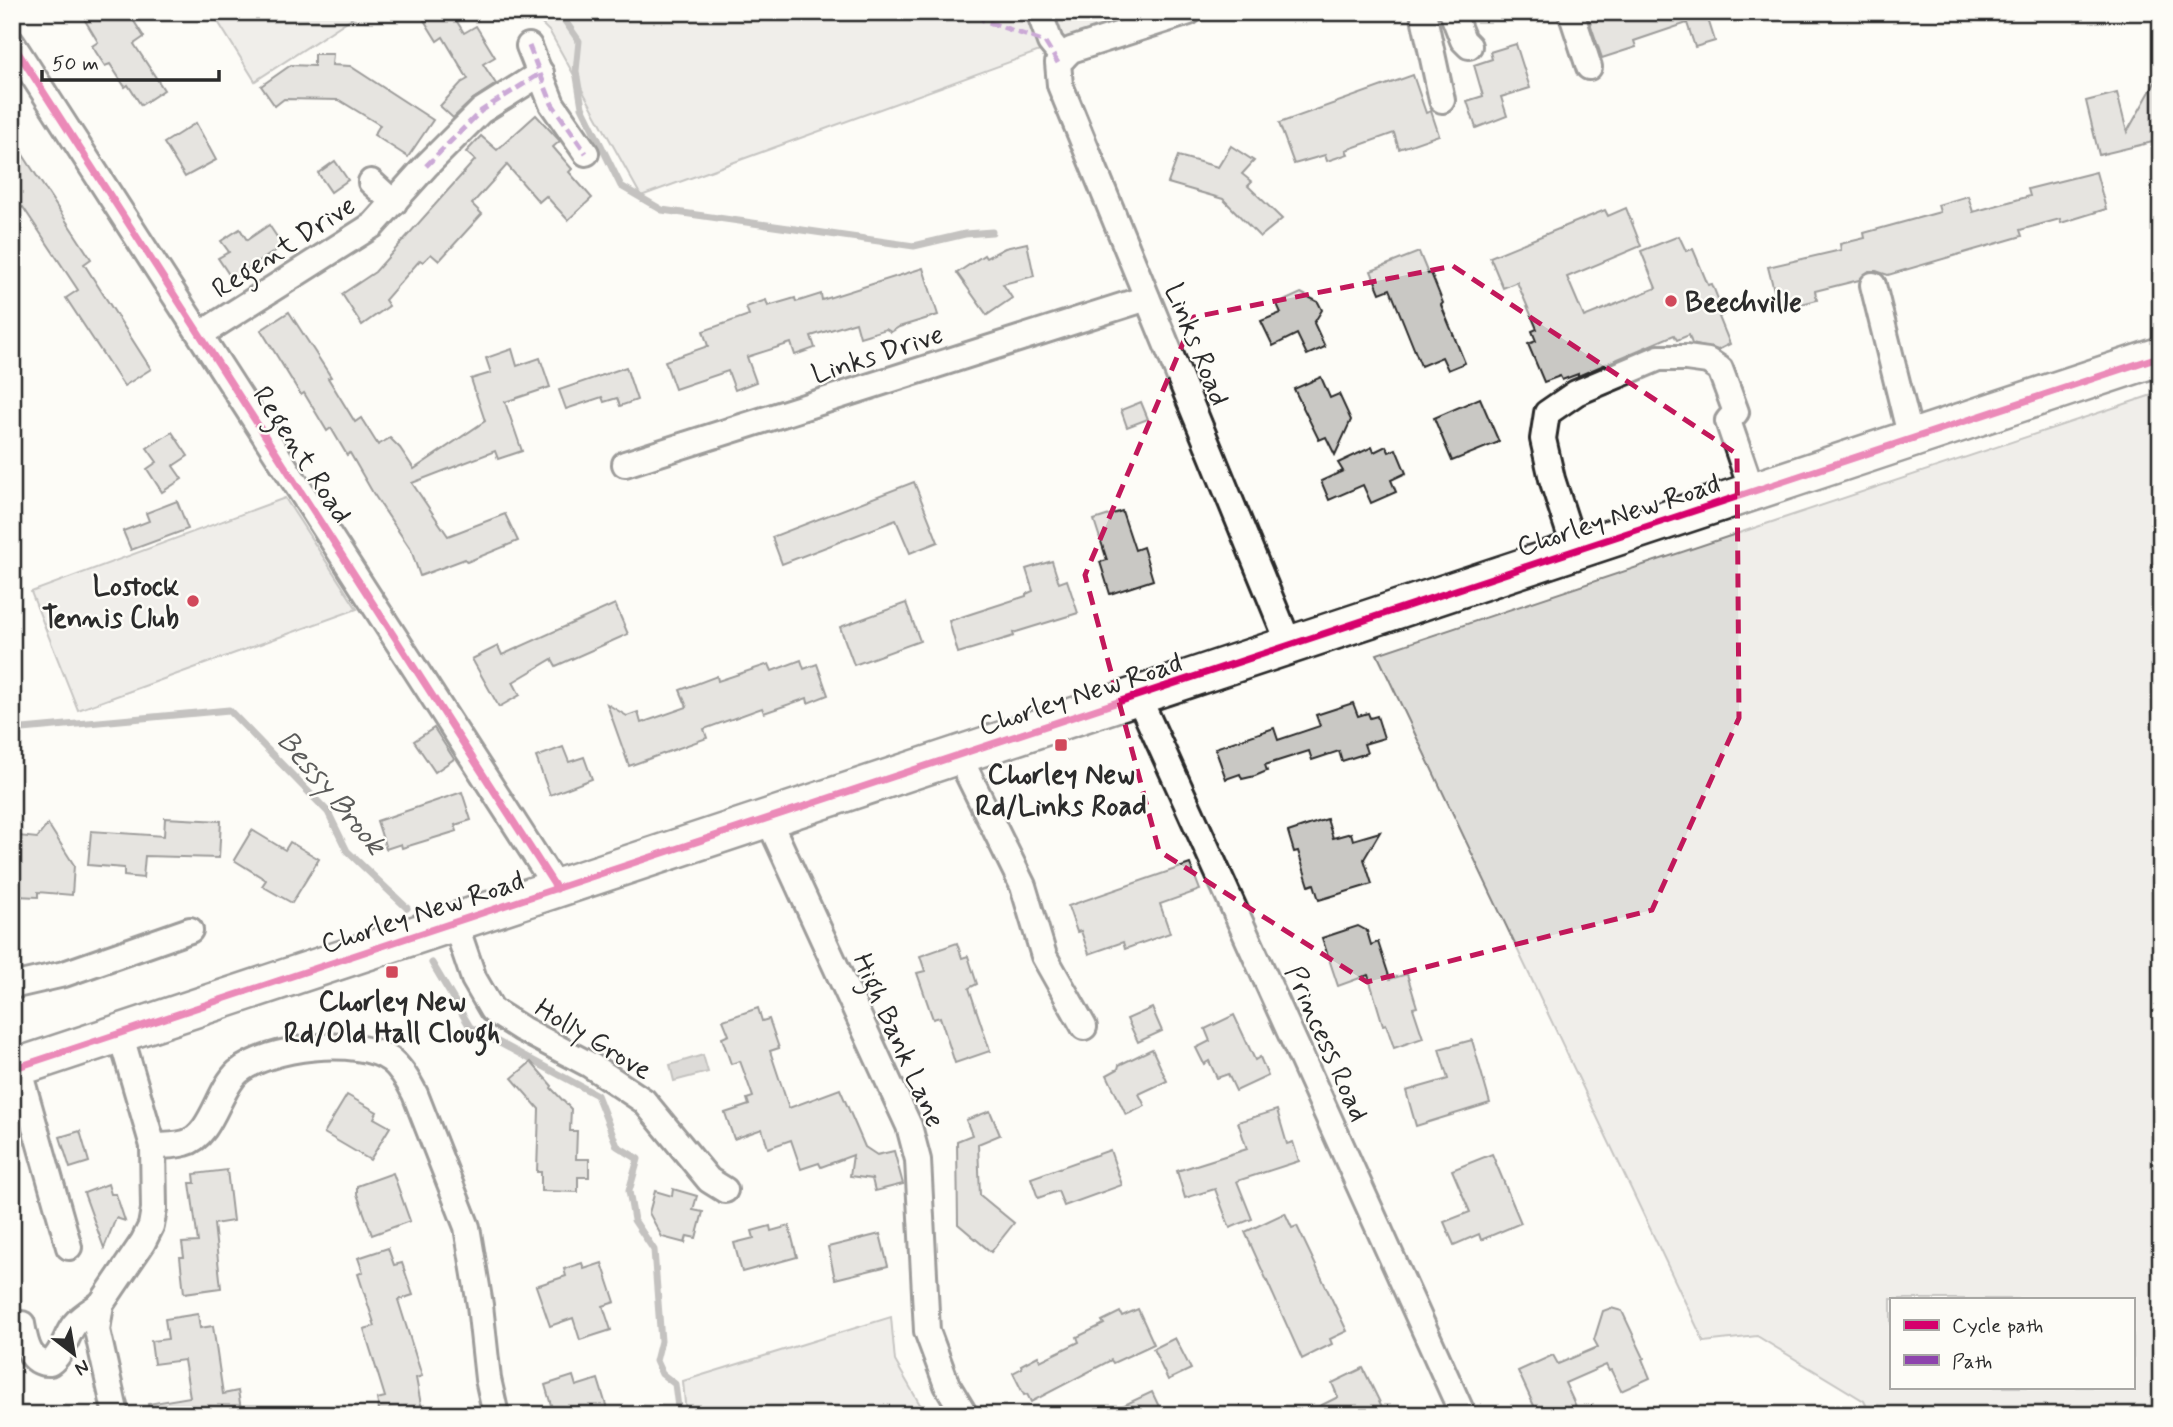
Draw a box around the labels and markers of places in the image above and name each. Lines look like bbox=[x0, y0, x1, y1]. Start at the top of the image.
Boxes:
place label: Beechville bbox=[1685, 285, 1802, 322]
marker: Beechville bbox=[1663, 293, 1679, 309]
place label: Lostock Tennis Club bbox=[42, 569, 179, 638]
marker: Lostock Tennis Club bbox=[185, 593, 201, 609]
marker: Chorley New Rd/Links Road bbox=[1053, 737, 1069, 753]
place label: Chorley New Rd/Links Road bbox=[975, 757, 1147, 826]
marker: Chorley New Rd/Old Hall Clough bbox=[384, 964, 400, 980]
place label: Chorley New Rd/Old Hall Clough bbox=[284, 984, 500, 1056]

